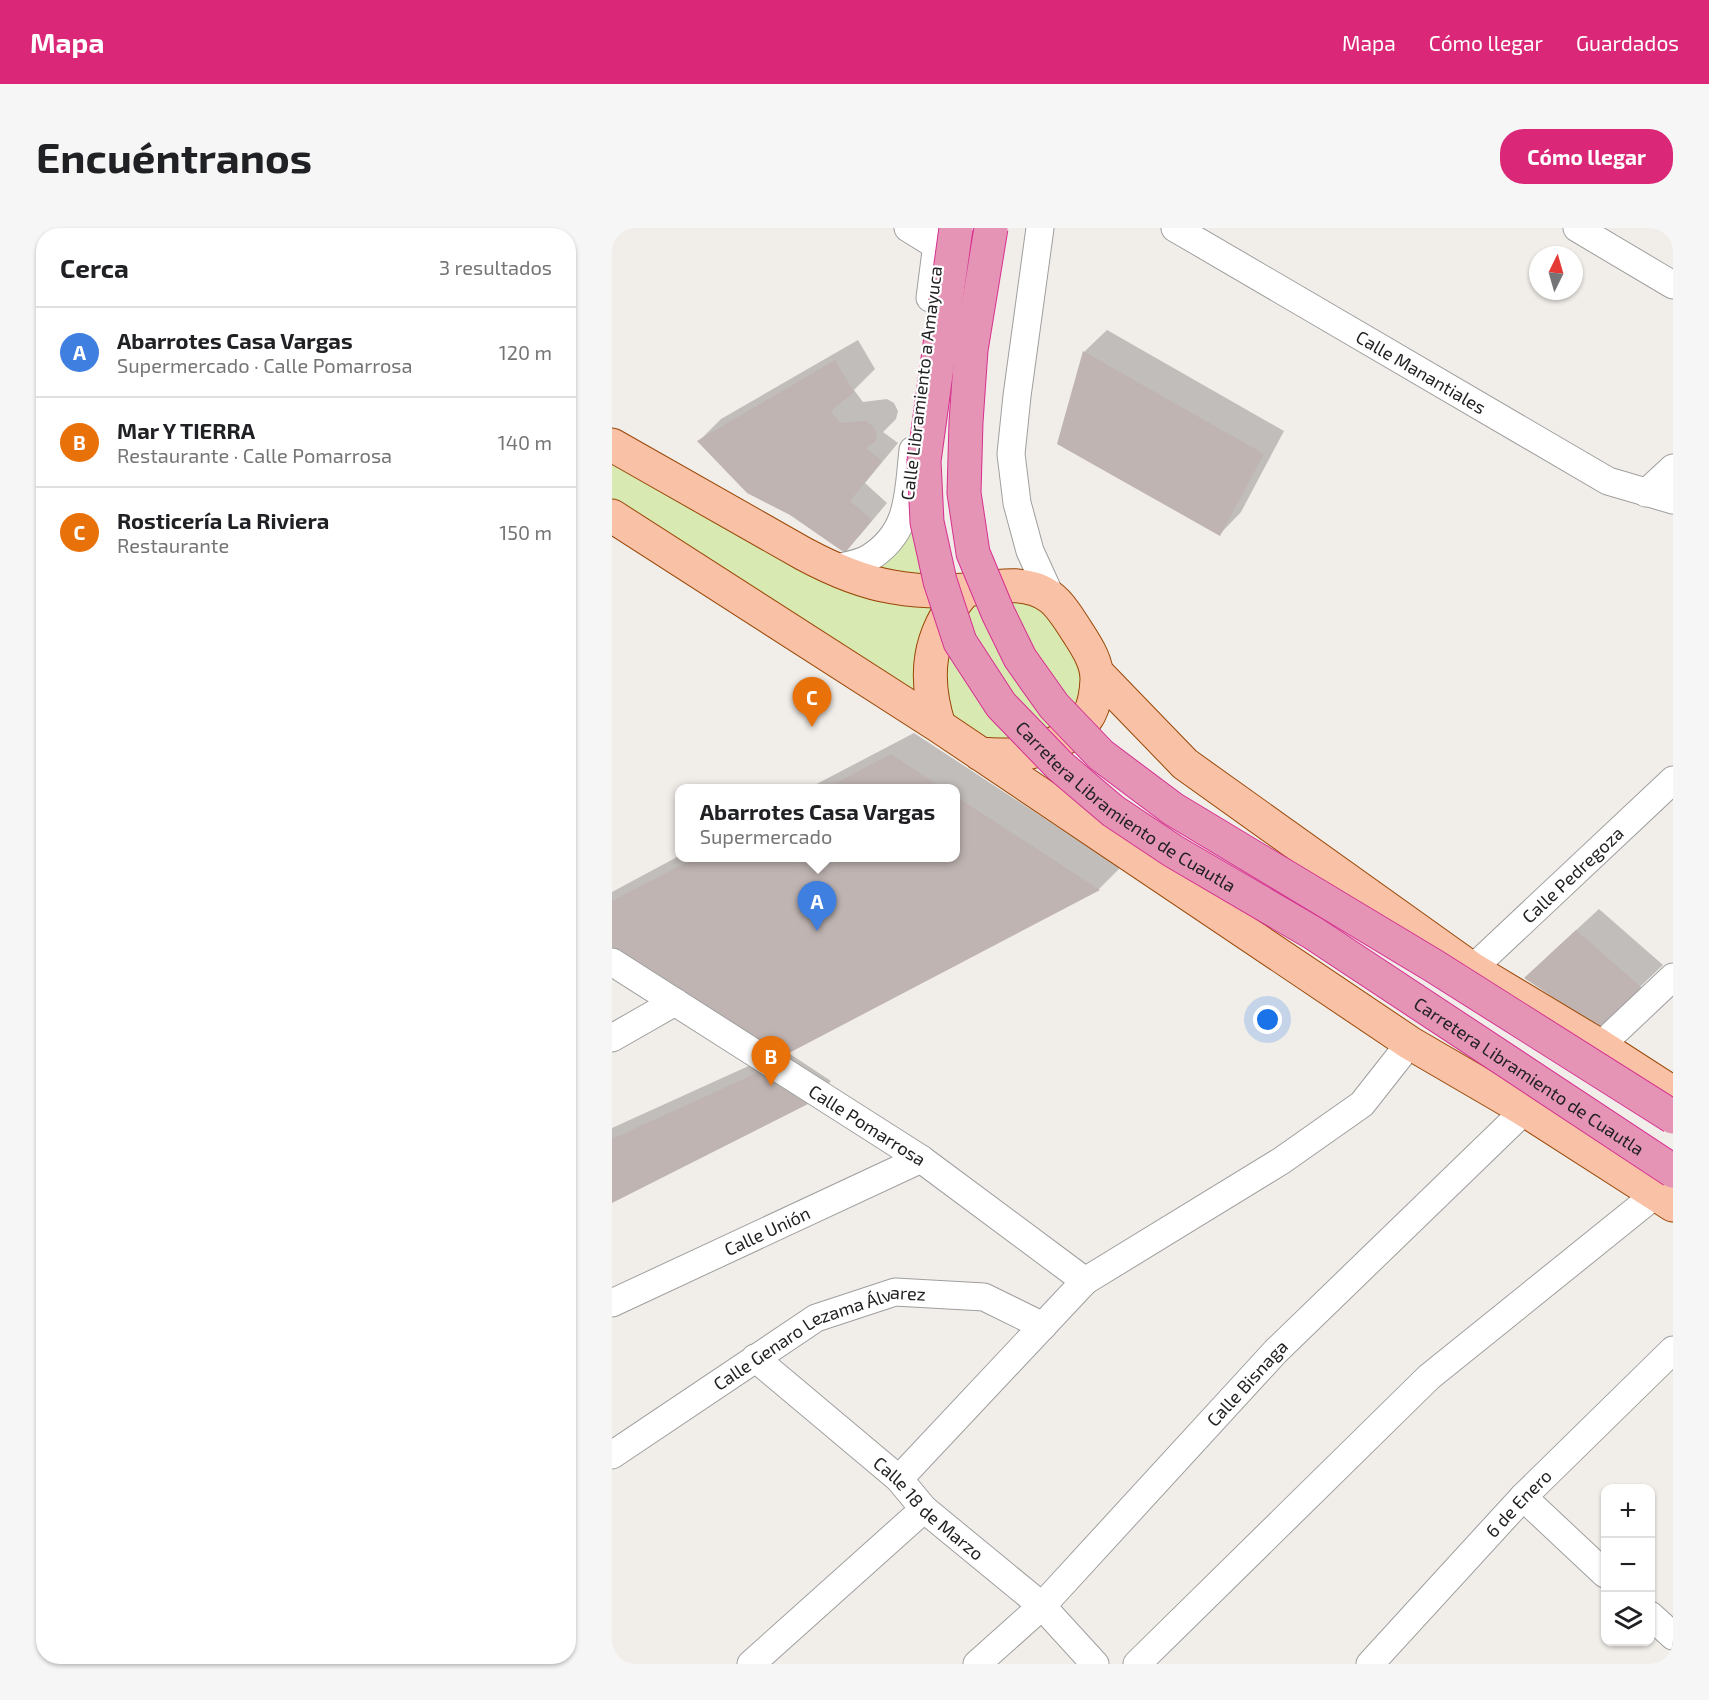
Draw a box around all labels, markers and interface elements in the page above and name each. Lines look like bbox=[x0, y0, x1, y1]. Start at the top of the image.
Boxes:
text: Mapa bbox=[30, 25, 104, 59]
text: Mapa bbox=[1342, 30, 1396, 55]
text: Cómo llegar bbox=[1429, 30, 1543, 55]
text: Guardados bbox=[1576, 30, 1679, 55]
button: Cómo llegar bbox=[1500, 129, 1673, 184]
text: Encuéntranos bbox=[36, 131, 312, 181]
north arrow bbox=[1529, 246, 1583, 300]
text: Cerca bbox=[60, 252, 129, 283]
text: 3 resultados bbox=[439, 255, 552, 279]
street label: Calle Libramiento a Amayuca bbox=[896, 265, 946, 501]
street label: Calle Manantiales bbox=[1352, 325, 1490, 418]
text: Abarrotes Casa Vargas bbox=[117, 327, 353, 353]
text: A bbox=[73, 340, 86, 364]
text: 120 m bbox=[499, 340, 552, 364]
text: Supermercado · Calle Pomarrosa bbox=[117, 353, 413, 377]
text: Mar Y TIERRA bbox=[117, 417, 255, 443]
text: B bbox=[73, 430, 86, 454]
text: 140 m bbox=[498, 430, 552, 454]
text: Restaurante · Calle Pomarrosa bbox=[117, 443, 392, 467]
text: Rosticería La Riviera bbox=[117, 507, 329, 533]
text: C bbox=[74, 520, 85, 544]
text: 150 m bbox=[499, 520, 552, 544]
text: Restaurante bbox=[117, 533, 229, 557]
pin: C bbox=[792, 678, 832, 727]
street label: Carretera Libramiento de Cuautla bbox=[1011, 716, 1240, 896]
popup bbox=[675, 784, 960, 862]
text: Abarrotes Casa Vargas bbox=[700, 798, 935, 824]
street label: Calle Pedregoza bbox=[1517, 822, 1628, 927]
text: Supermercado bbox=[700, 824, 832, 848]
pin: A bbox=[798, 882, 836, 931]
street label: Carretera Libramiento de Cuautla bbox=[1410, 992, 1648, 1160]
your location bbox=[1253, 1005, 1282, 1034]
pin: B bbox=[752, 1036, 790, 1086]
street label: Calle Pomarrosa bbox=[805, 1079, 930, 1170]
street label: Calle Unión bbox=[721, 1201, 813, 1260]
street label: Calle Genaro Lezama Álvarez bbox=[709, 1281, 927, 1395]
street label: Calle Bisnaga bbox=[1202, 1335, 1292, 1431]
street label: Calle 18 de Marzo bbox=[869, 1452, 988, 1565]
street label: 6 de Enero bbox=[1481, 1464, 1556, 1542]
map controls bbox=[1601, 1484, 1655, 1646]
button: + bbox=[1601, 1484, 1655, 1538]
button: − bbox=[1601, 1538, 1655, 1592]
button: layers bbox=[1601, 1592, 1655, 1646]

